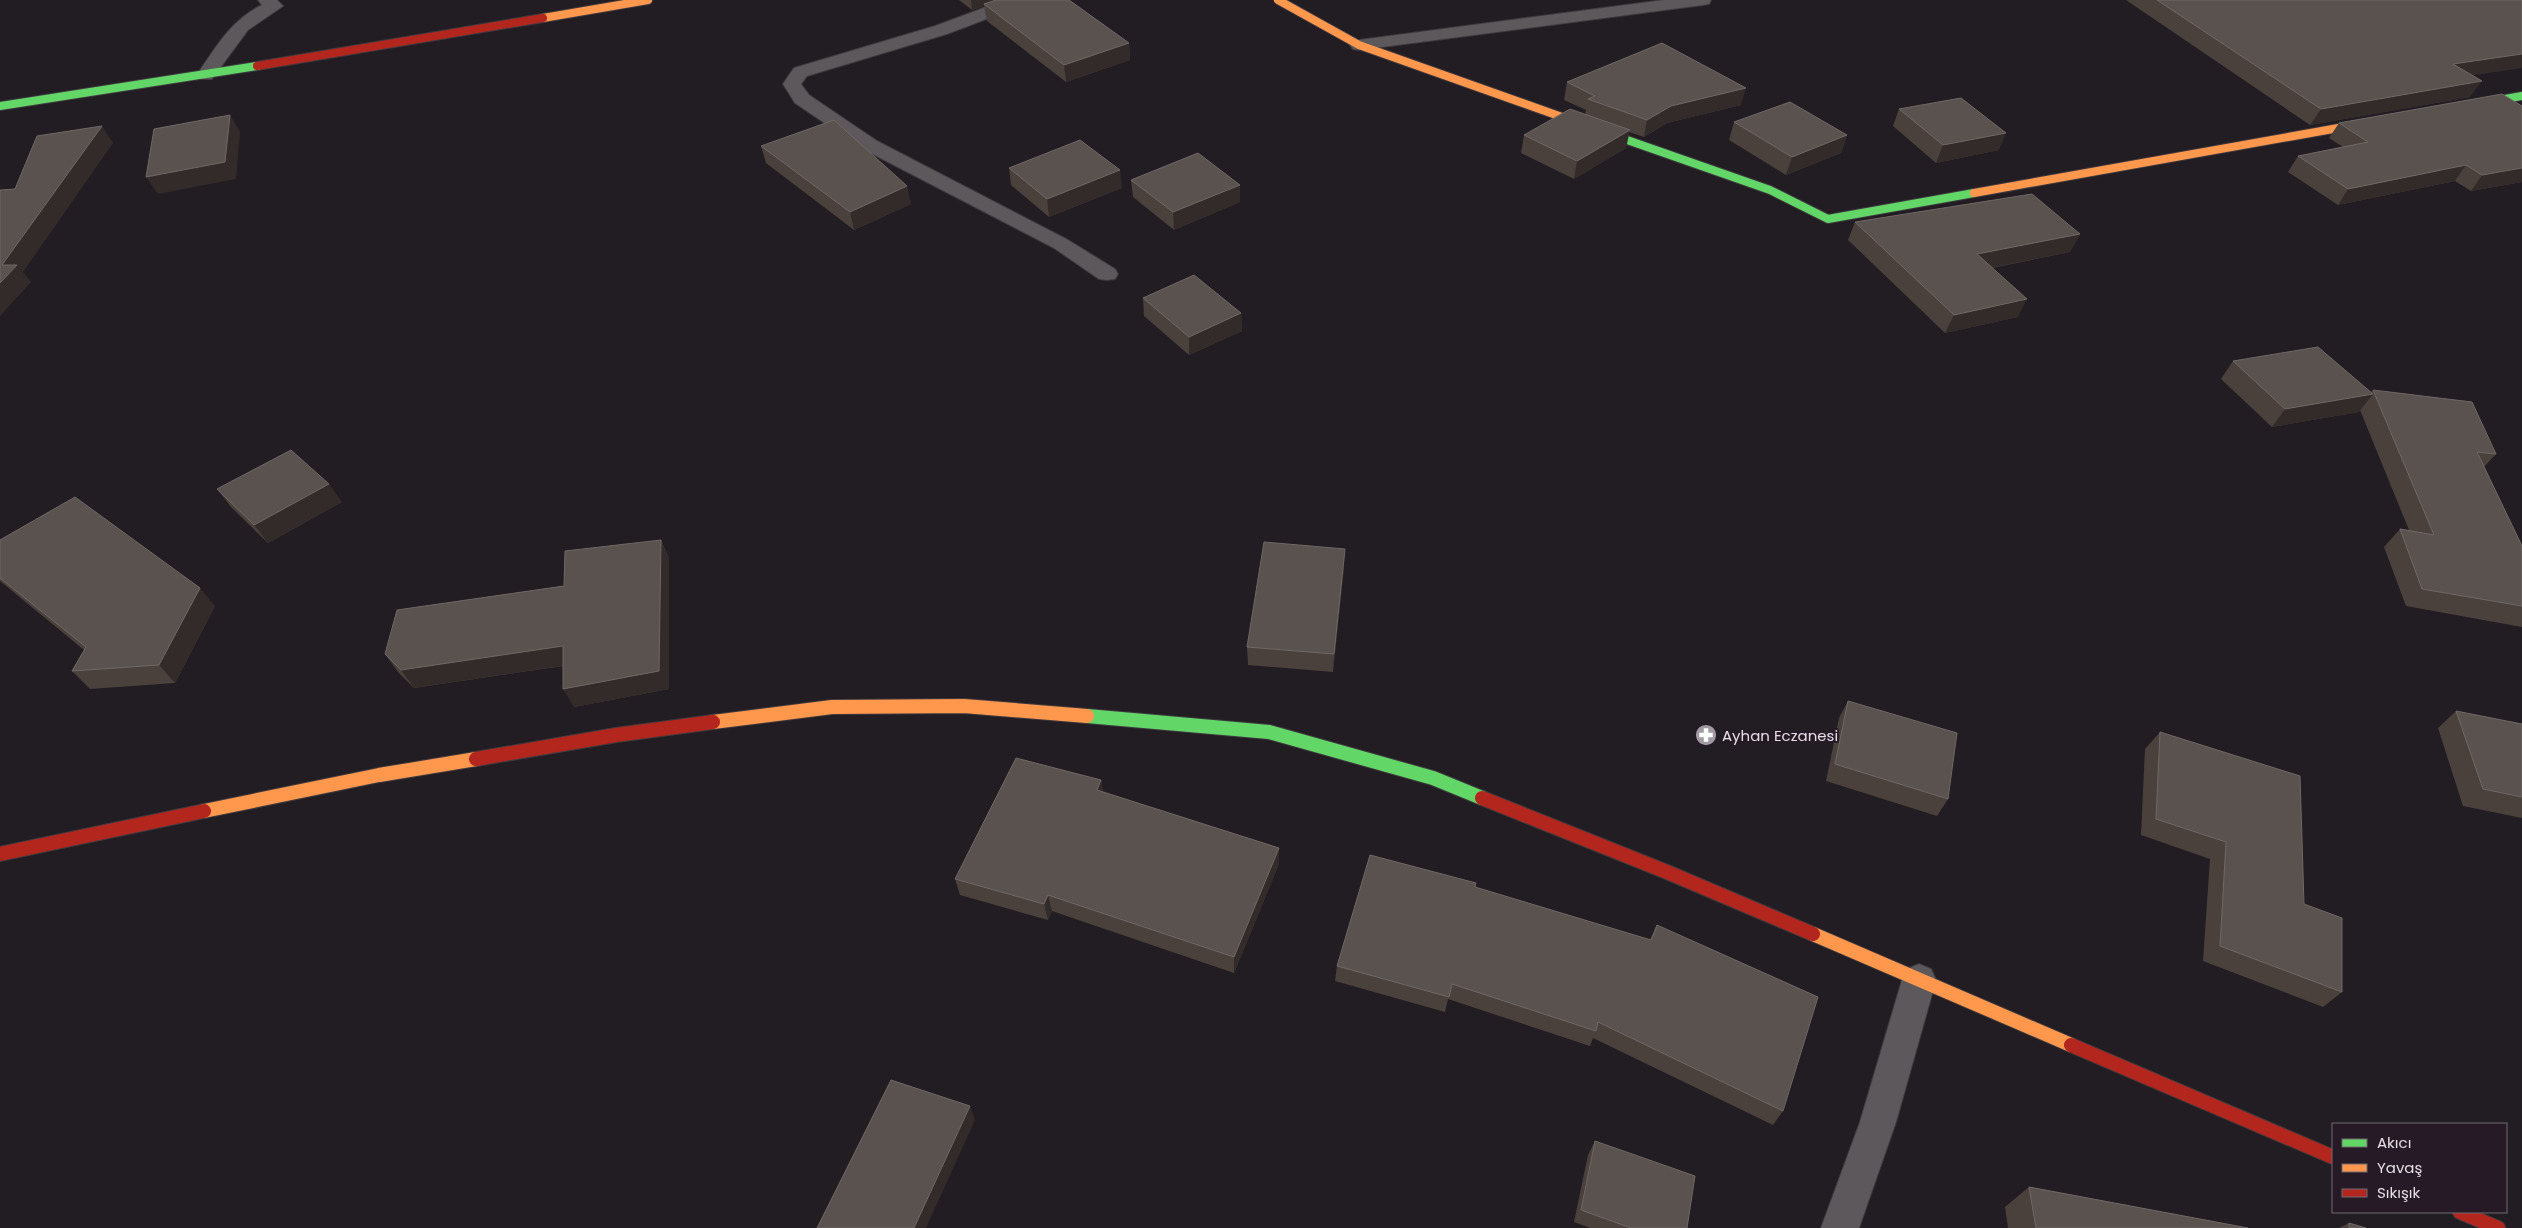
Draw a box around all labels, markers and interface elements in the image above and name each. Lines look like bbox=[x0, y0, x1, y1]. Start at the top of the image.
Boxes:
pharmacy icon: Ayhan Eczanesi bbox=[1694, 723, 1718, 747]
place label: Ayhan Eczanesi bbox=[1722, 725, 1838, 746]
legend bbox=[2332, 1123, 2507, 1213]
text: Akıcı bbox=[2377, 1132, 2411, 1153]
text: Yavaş bbox=[2377, 1157, 2422, 1178]
text: Sıkışık bbox=[2377, 1182, 2420, 1203]

